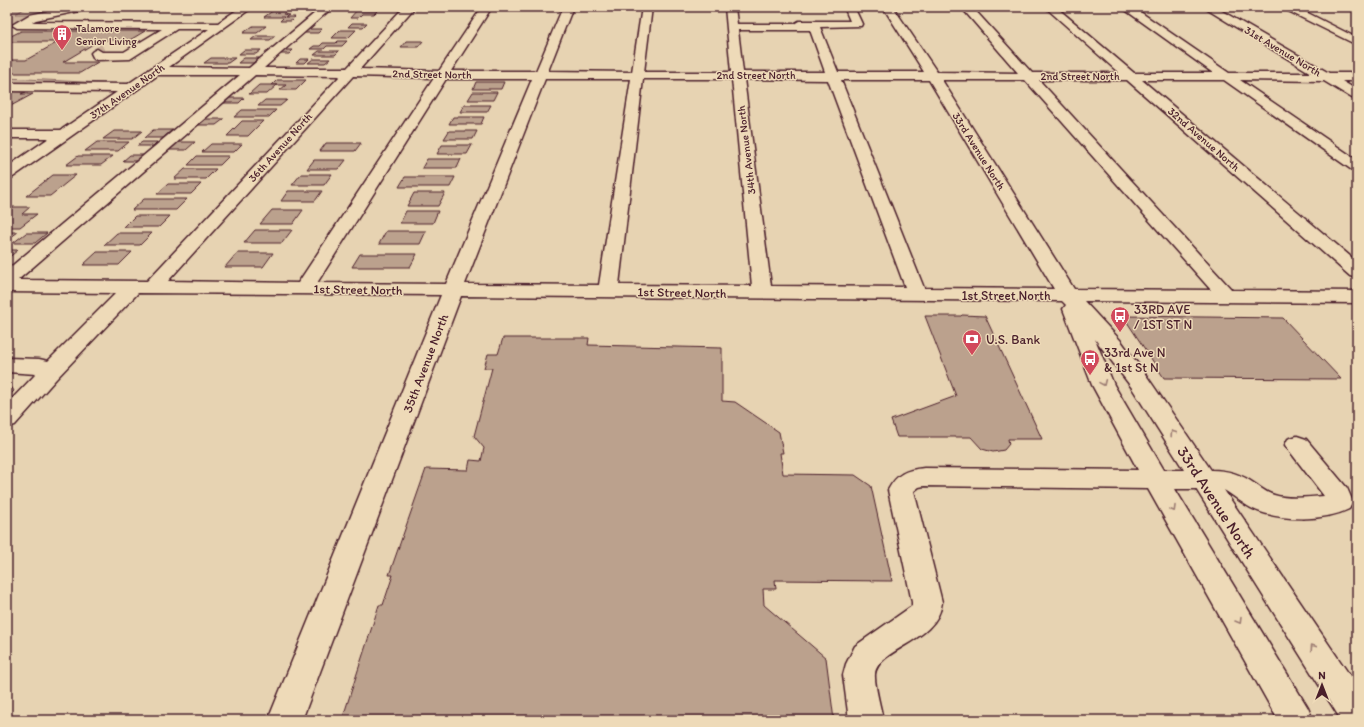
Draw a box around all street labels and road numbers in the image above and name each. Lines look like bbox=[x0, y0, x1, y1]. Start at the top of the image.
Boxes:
street label: 31st Avenue North bbox=[1242, 23, 1324, 80]
street label: 37th Avenue North bbox=[87, 61, 167, 122]
street label: 2nd Street North bbox=[392, 67, 472, 82]
street label: 2nd Street North bbox=[716, 69, 796, 82]
street label: 2nd Street North bbox=[1040, 70, 1120, 83]
street label: 34th Avenue North bbox=[735, 105, 758, 195]
street label: 32nd Avenue North bbox=[1165, 105, 1242, 174]
street label: 36th Avenue North bbox=[246, 110, 315, 185]
street label: 33rd Avenue North bbox=[949, 110, 1008, 193]
street label: 1st Street North bbox=[313, 281, 403, 298]
street label: 1st Street North bbox=[637, 284, 727, 301]
street label: 1st Street North bbox=[961, 288, 1051, 303]
street label: 35th Avenue North bbox=[400, 312, 451, 415]
street label: 33rd Avenue North bbox=[1173, 443, 1260, 562]

